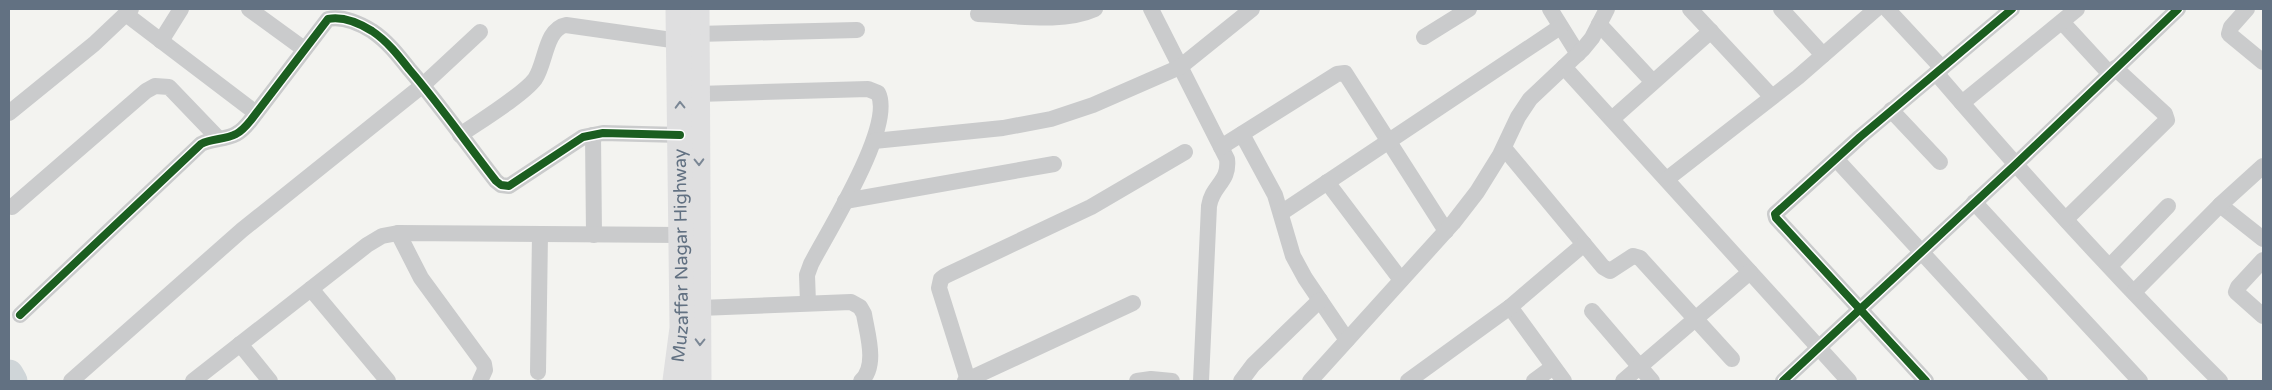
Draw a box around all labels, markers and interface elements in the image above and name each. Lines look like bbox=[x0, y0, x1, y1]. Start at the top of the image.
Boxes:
one-way arrow bbox=[674, 101, 685, 109]
street label: Muzaffar Nagar Highway bbox=[667, 148, 693, 364]
one-way arrow bbox=[693, 159, 704, 167]
one-way arrow bbox=[695, 339, 705, 347]

